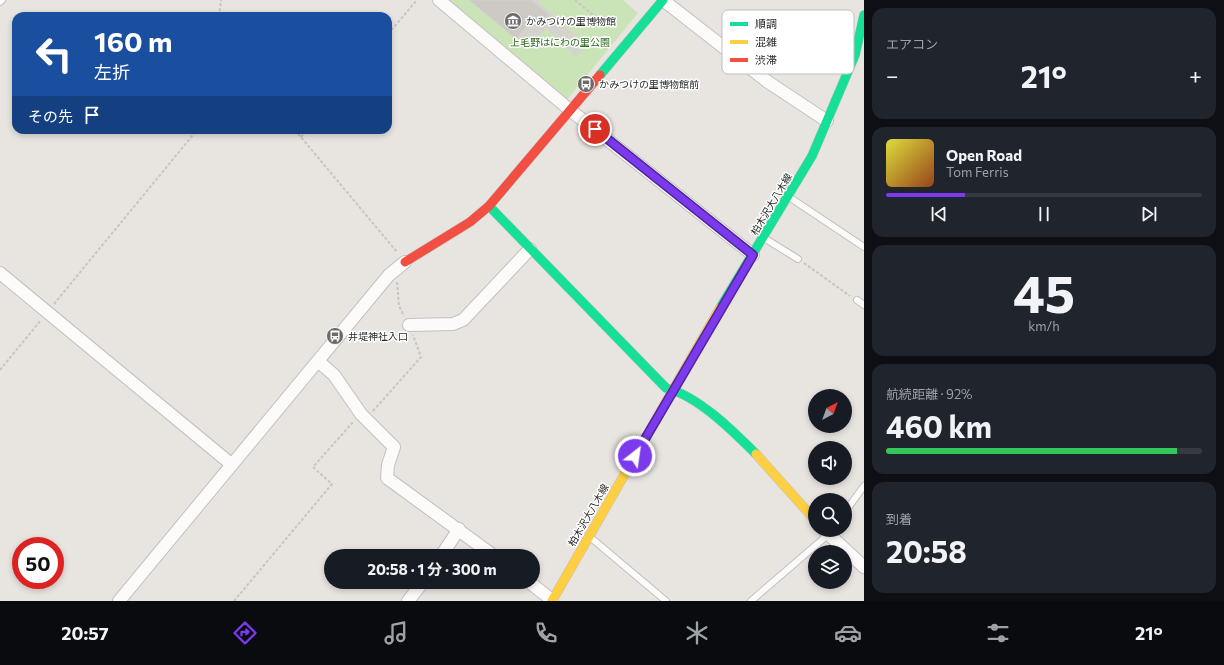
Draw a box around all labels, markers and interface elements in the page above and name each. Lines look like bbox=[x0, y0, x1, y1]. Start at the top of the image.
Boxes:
legend bbox=[722, 10, 854, 74]
museum icon: かみつけの里博物館 bbox=[503, 11, 523, 31]
place label: かみつけの里博物館 bbox=[526, 15, 616, 27]
text: 順調 bbox=[755, 17, 777, 30]
text: 160 m bbox=[94, 24, 172, 58]
icon: left bbox=[28, 28, 80, 80]
text: 混雑 bbox=[755, 35, 777, 48]
park label: 上毛野はにわの里公園 bbox=[510, 36, 610, 48]
text: エアコン bbox=[886, 36, 938, 52]
text: 渋滞 bbox=[755, 53, 777, 66]
text: 21° bbox=[1021, 57, 1067, 94]
text: 左折 bbox=[94, 61, 130, 83]
text: − bbox=[886, 62, 899, 89]
text: + bbox=[1189, 62, 1202, 89]
bus stop icon: かみつけの里博物館前 bbox=[576, 74, 596, 94]
place label: かみつけの里博物館前 bbox=[599, 78, 699, 90]
icon: arrive bbox=[81, 104, 103, 126]
text: その先 bbox=[28, 107, 73, 125]
pin bbox=[578, 112, 612, 146]
icon: arrive bbox=[584, 118, 606, 140]
text: Open Road bbox=[946, 146, 1022, 164]
text: Tom Ferris bbox=[946, 164, 1009, 180]
street label: 柏木沢大八木線 bbox=[748, 171, 794, 237]
icon: previous bbox=[928, 203, 950, 225]
icon: pause bbox=[1033, 203, 1055, 225]
icon: next bbox=[1138, 203, 1160, 225]
text: 45 bbox=[1013, 260, 1075, 324]
text: km/h bbox=[1028, 318, 1060, 334]
bus stop icon: 井堤神社入口 bbox=[325, 326, 345, 346]
place label: 井堤神社入口 bbox=[348, 330, 408, 342]
text: 航続距離 · 92% bbox=[886, 386, 973, 402]
north arrow bbox=[808, 389, 852, 433]
map controls bbox=[808, 389, 852, 589]
text: 460 km bbox=[886, 407, 992, 444]
position arrow bbox=[614, 435, 656, 477]
button: sound bbox=[808, 441, 852, 485]
street label: 柏木沢大八木線 bbox=[565, 482, 611, 548]
button: search bbox=[808, 493, 852, 537]
text: 到着 bbox=[886, 511, 912, 527]
text: 20:58 bbox=[886, 532, 967, 569]
speed limit sign: 50 bbox=[12, 537, 64, 589]
button: layers bbox=[808, 545, 852, 589]
text: 20:58 · 1 分 · 300 m bbox=[367, 560, 497, 578]
icon: directions bbox=[231, 619, 259, 647]
icon: music bbox=[382, 619, 410, 647]
icon: phone bbox=[532, 619, 560, 647]
icon: climate bbox=[683, 619, 711, 647]
icon: car bbox=[834, 619, 862, 647]
icon: filters bbox=[984, 619, 1012, 647]
text: 20:57 bbox=[61, 622, 109, 644]
text: 21° bbox=[1135, 622, 1163, 644]

